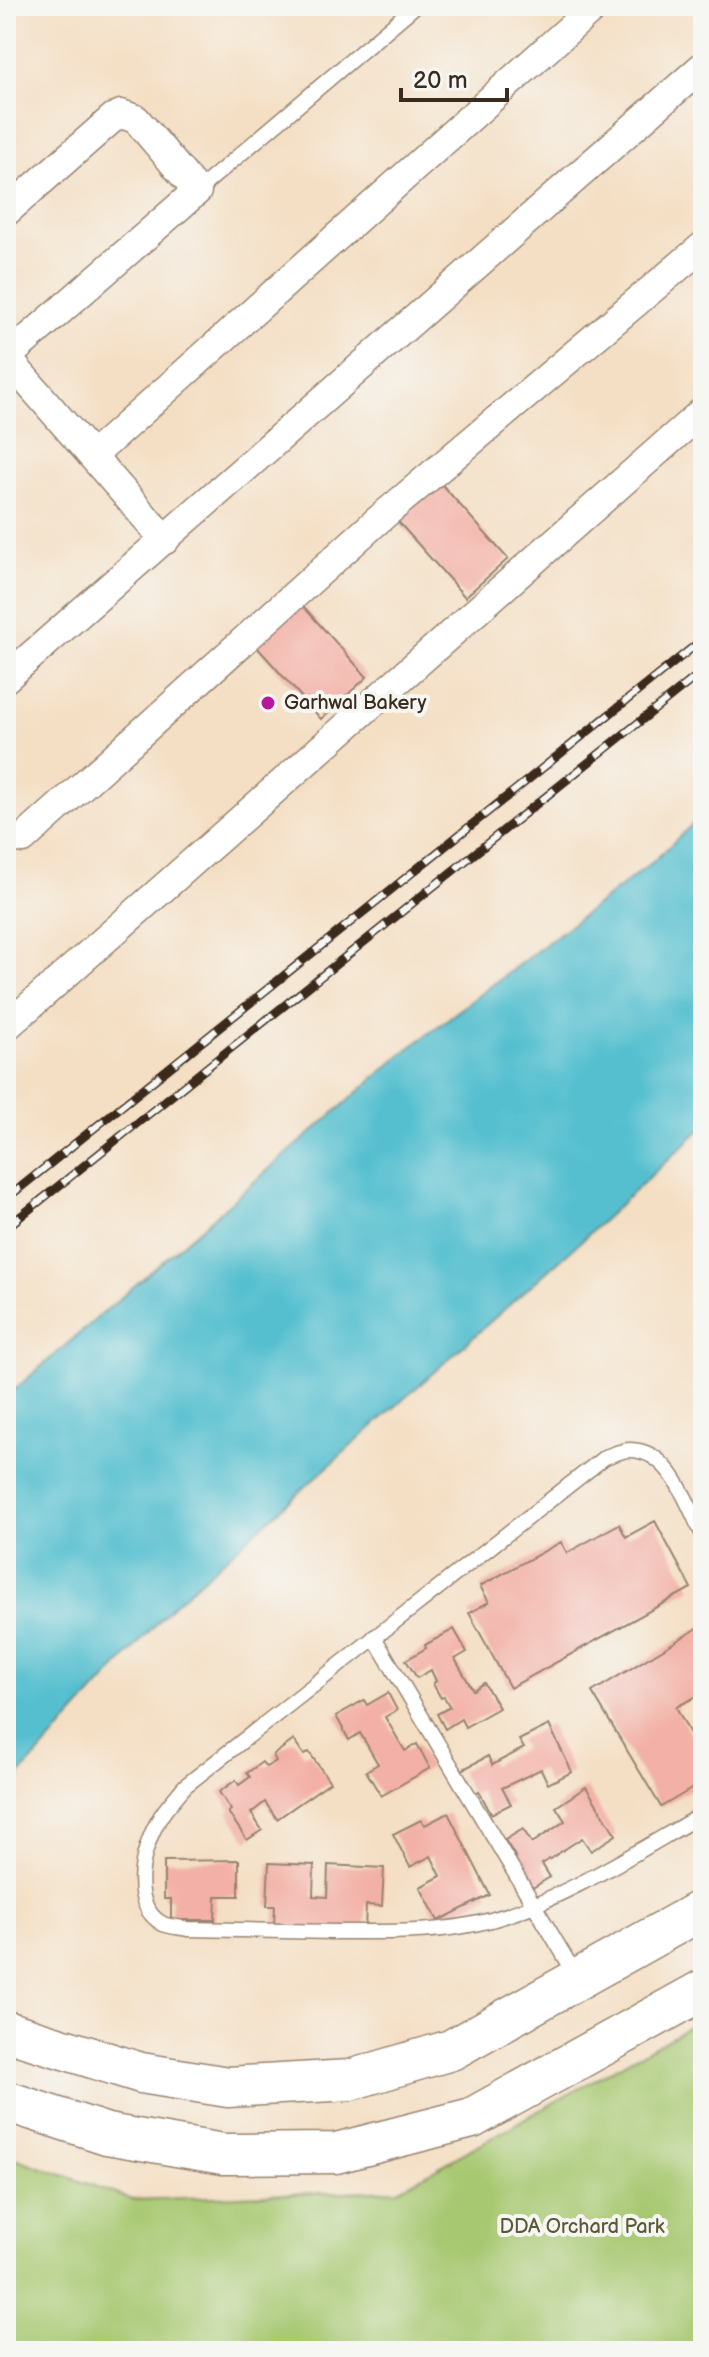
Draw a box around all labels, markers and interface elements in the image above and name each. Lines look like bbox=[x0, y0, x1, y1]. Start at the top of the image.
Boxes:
scale bar bbox=[401, 52, 507, 102]
text: 20 m bbox=[413, 66, 468, 95]
place label: Garhwal Bakery bbox=[284, 691, 427, 715]
marker: Garhwal Bakery bbox=[259, 694, 277, 712]
park label: DDA Orchard Park bbox=[499, 2215, 665, 2239]

